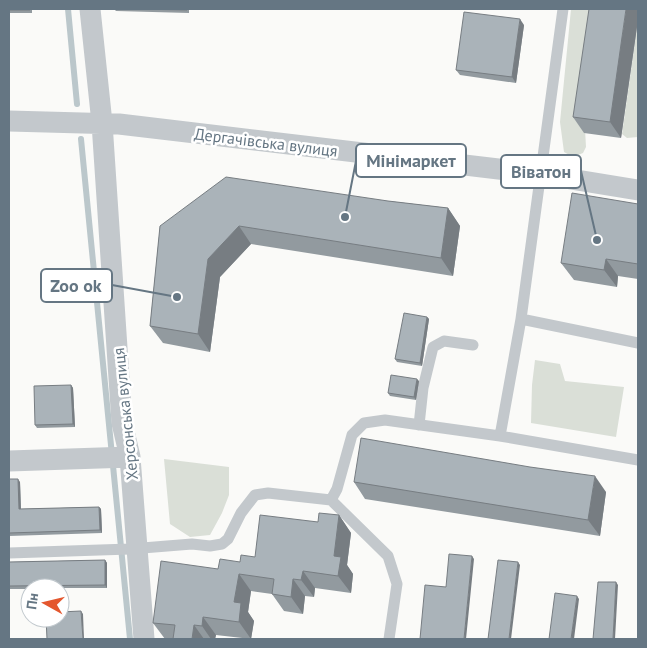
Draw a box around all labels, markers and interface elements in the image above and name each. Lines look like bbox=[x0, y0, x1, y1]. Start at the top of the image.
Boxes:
street label: Дергачівська вулиця bbox=[193, 123, 339, 161]
callout: Мінімаркет bbox=[356, 144, 466, 177]
text: Мінімаркет bbox=[366, 149, 456, 172]
callout: Віватон bbox=[501, 155, 581, 188]
text: Віватон bbox=[511, 160, 571, 183]
callout: Zoo ok bbox=[41, 269, 112, 302]
text: Zoo ok bbox=[50, 274, 102, 297]
street label: Херсонська вулиця bbox=[108, 347, 142, 481]
north arrow bbox=[20, 578, 70, 628]
text: Пн bbox=[22, 592, 42, 611]

